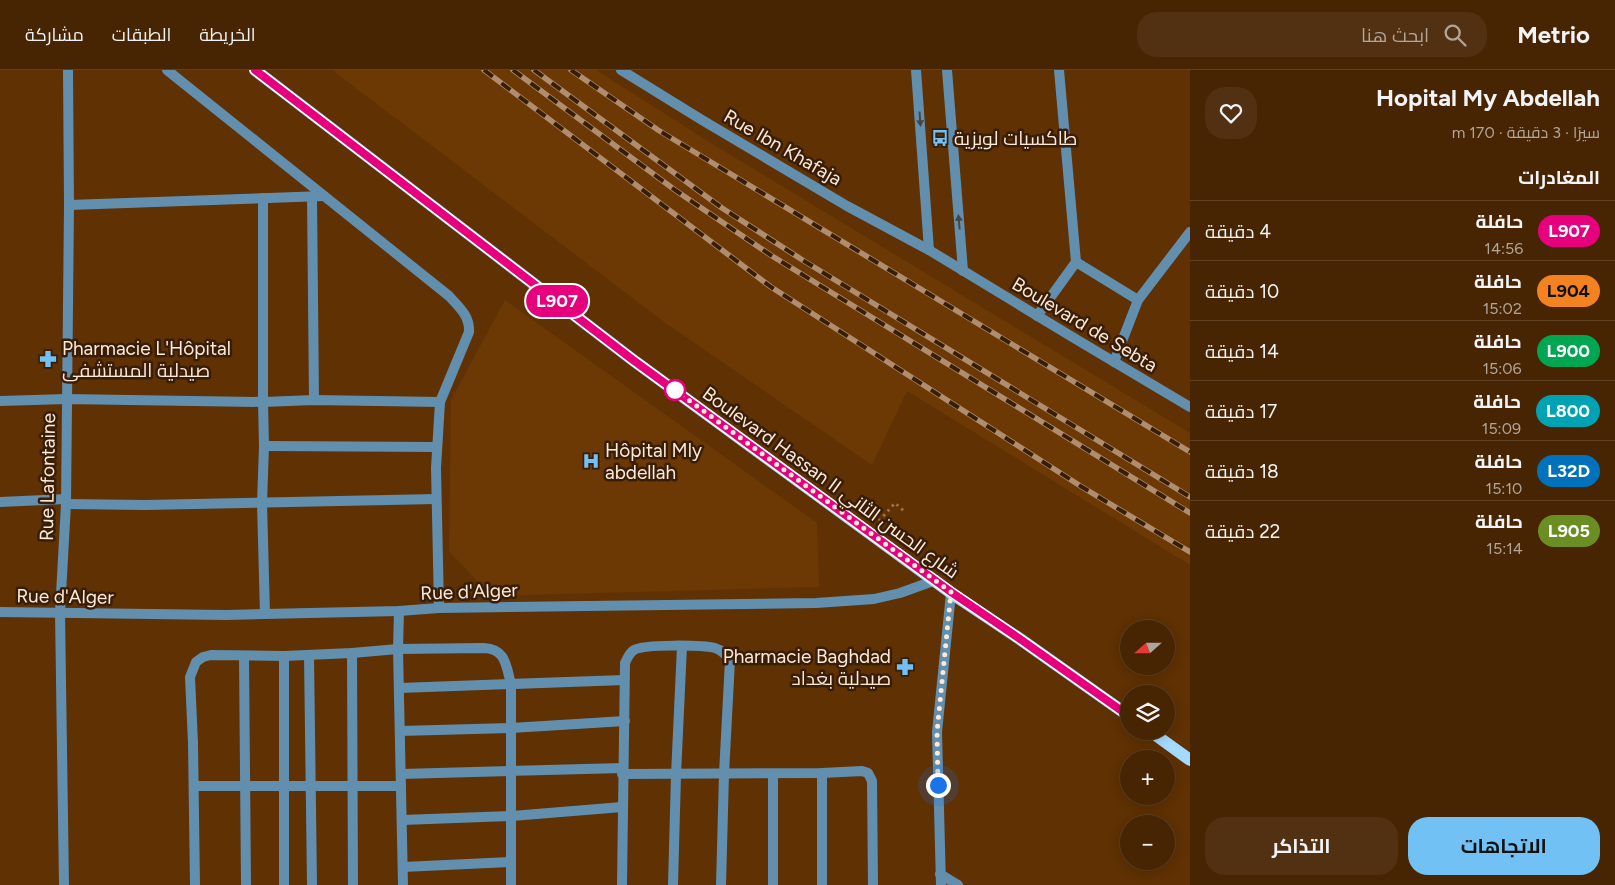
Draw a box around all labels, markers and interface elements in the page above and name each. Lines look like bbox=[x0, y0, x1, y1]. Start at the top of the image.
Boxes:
search box bbox=[1137, 12, 1487, 57]
text: Metrio bbox=[1517, 20, 1590, 49]
icon: search bbox=[1441, 21, 1469, 49]
text: مشاركة bbox=[25, 24, 84, 46]
text: الطبقات bbox=[112, 24, 171, 46]
text: الخريطة bbox=[199, 24, 256, 46]
text: ابحث هنا bbox=[1361, 24, 1429, 47]
text: Hopital My Abdellah bbox=[1376, 83, 1600, 112]
button: heart bbox=[1205, 87, 1257, 139]
street label: Rue Ibn Khafaja bbox=[720, 104, 846, 191]
one-way arrow bbox=[916, 111, 924, 127]
text: سيرًا · 3 دقيقة · 170 m bbox=[1452, 123, 1600, 142]
place label: طاكسيات لويزية bbox=[954, 127, 1077, 150]
bus stop icon: طاكسيات لويزية bbox=[930, 128, 950, 148]
text: المغادرات bbox=[1518, 166, 1600, 189]
text: حافلة bbox=[1475, 210, 1523, 233]
one-way arrow bbox=[955, 214, 963, 230]
text: 4 دقيقة bbox=[1205, 220, 1271, 243]
text: L907 bbox=[1548, 220, 1590, 242]
text: 14:56 bbox=[1484, 239, 1523, 258]
text: حافلة bbox=[1474, 270, 1522, 293]
street label: Boulevard de Sebta bbox=[1008, 272, 1162, 377]
text: 10 دقيقة bbox=[1205, 280, 1279, 303]
text: L904 bbox=[1547, 280, 1590, 302]
line badge: L907 bbox=[522, 285, 592, 317]
text: L907 bbox=[536, 290, 578, 312]
text: 15:02 bbox=[1483, 299, 1522, 318]
text: حافلة bbox=[1474, 330, 1522, 353]
place label: Pharmacie L'Hôpital صيدلية المستشفى bbox=[62, 337, 231, 382]
text: 14 دقيقة bbox=[1205, 340, 1279, 363]
text: L900 bbox=[1547, 340, 1590, 362]
pharmacy icon: Pharmacie L'Hôpital صيدلية المستشفى bbox=[38, 349, 58, 369]
text: 15:06 bbox=[1482, 359, 1522, 378]
unlabelled marker bbox=[664, 379, 686, 401]
street label: Boulevard Hassan II شارع الحسن الثاني bbox=[696, 382, 963, 586]
text: حافلة bbox=[1473, 390, 1521, 413]
text: 17 دقيقة bbox=[1205, 400, 1277, 423]
text: L800 bbox=[1546, 400, 1590, 422]
street label: Rue Lafontaine bbox=[35, 413, 60, 541]
text: 15:09 bbox=[1482, 419, 1521, 438]
place label: Hôpital Mly abdellah bbox=[605, 439, 702, 484]
text: حافلة bbox=[1474, 450, 1522, 473]
hospital icon: Hôpital Mly abdellah bbox=[581, 451, 601, 471]
text: 18 دقيقة bbox=[1205, 460, 1279, 483]
text: L32D bbox=[1547, 460, 1590, 482]
text: 15:10 bbox=[1486, 479, 1522, 498]
text: حافلة bbox=[1475, 510, 1523, 533]
text: 22 دقيقة bbox=[1205, 520, 1280, 543]
text: L905 bbox=[1548, 520, 1590, 542]
text: 15:14 bbox=[1486, 539, 1523, 558]
street label: Rue d'Alger bbox=[420, 578, 519, 605]
street label: Rue d'Alger bbox=[16, 584, 115, 609]
north arrow bbox=[1120, 620, 1175, 675]
map controls bbox=[1120, 620, 1175, 870]
place label: Pharmacie Baghdad صيدلية بغداد bbox=[723, 645, 891, 690]
pharmacy icon: Pharmacie Baghdad صيدلية بغداد bbox=[895, 657, 915, 677]
button: layers bbox=[1120, 685, 1175, 740]
button: + bbox=[1120, 750, 1175, 805]
your location bbox=[926, 773, 951, 798]
button: − bbox=[1120, 815, 1175, 870]
button: التذاكر bbox=[1205, 817, 1398, 875]
button: الاتجاهات bbox=[1408, 817, 1600, 875]

